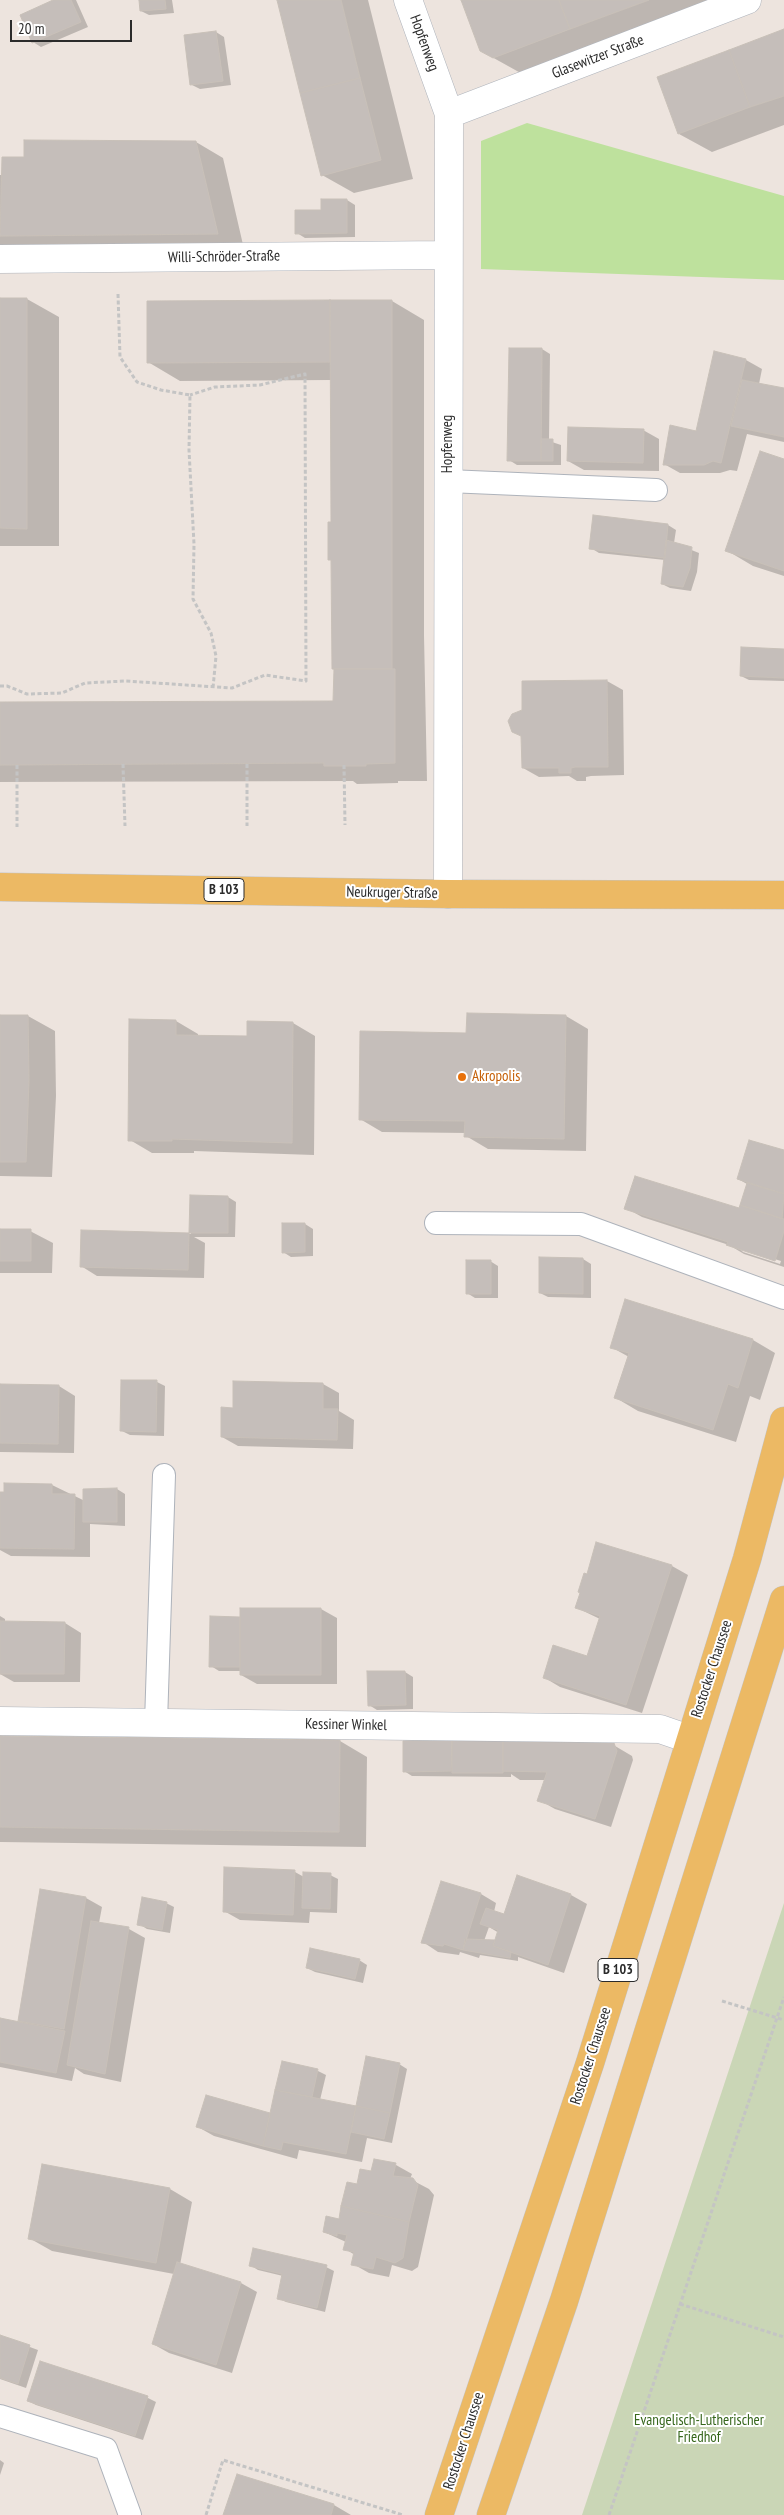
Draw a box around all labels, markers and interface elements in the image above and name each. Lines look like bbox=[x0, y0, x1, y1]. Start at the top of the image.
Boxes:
scale bar bbox=[12, 10, 135, 42]
street label: Hopfenweg bbox=[406, 12, 442, 74]
text: 20 m bbox=[18, 19, 44, 38]
street label: Glasewitzer Straße bbox=[549, 31, 647, 83]
street label: Willi-Schröder-Straße bbox=[168, 247, 280, 267]
street label: Hopfenweg bbox=[439, 415, 457, 473]
road number: B 103 bbox=[204, 878, 244, 902]
street label: Neukruger Straße bbox=[346, 883, 438, 903]
place label: Akropolis bbox=[472, 1068, 520, 1086]
marker: Akropolis bbox=[456, 1071, 468, 1083]
street label: Rostocker Chaussee bbox=[688, 1618, 736, 1720]
street label: Kessiner Winkel bbox=[305, 1715, 387, 1735]
road number: B 103 bbox=[598, 1958, 638, 1982]
street label: Rostocker Chaussee bbox=[567, 2005, 615, 2107]
street label: Rostocker Chaussee bbox=[440, 2390, 488, 2492]
park label: Evangelisch-Lutherischer Friedhof bbox=[634, 2412, 764, 2447]

